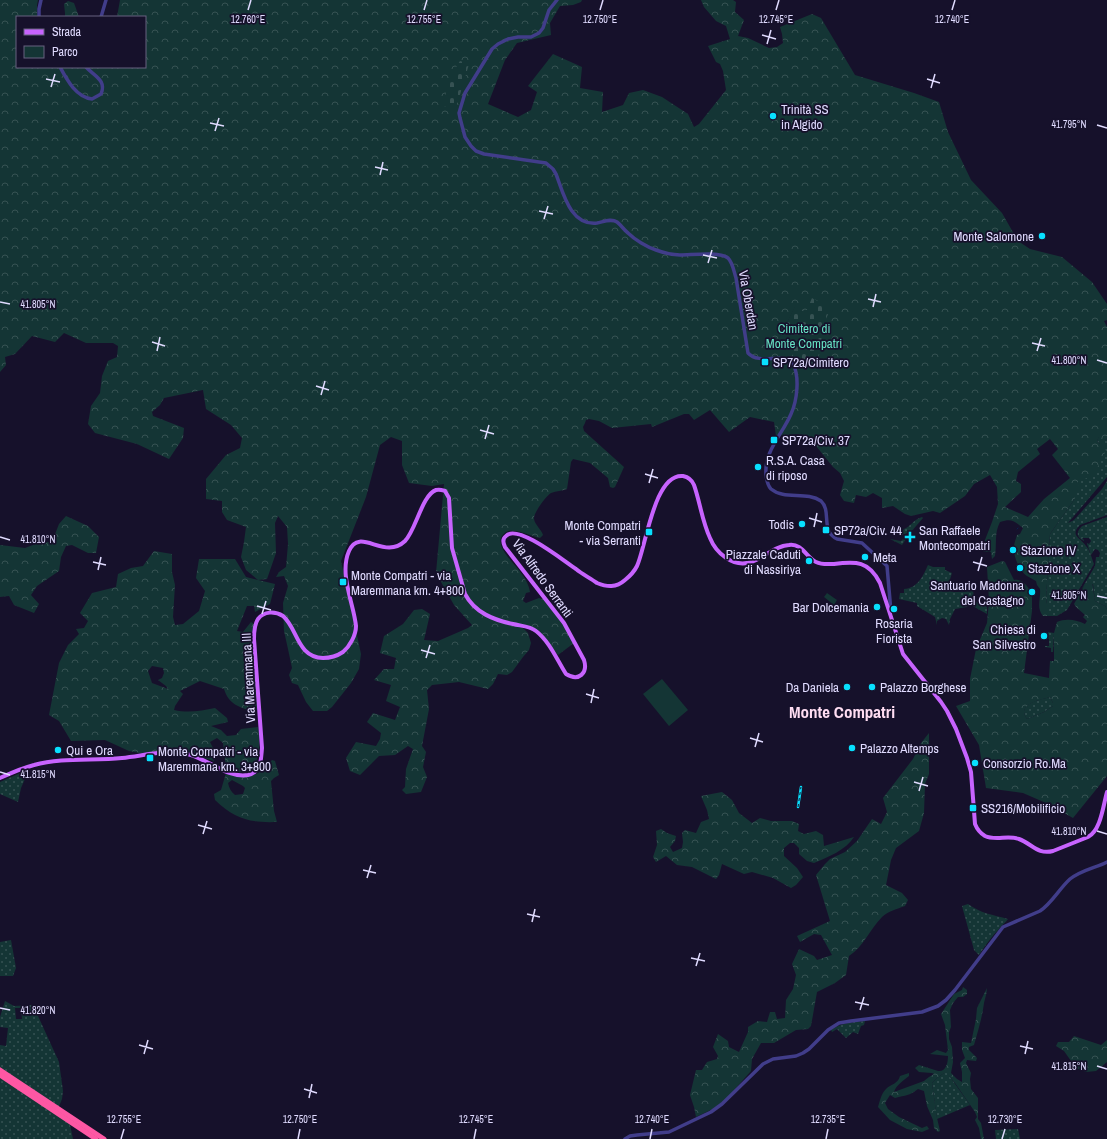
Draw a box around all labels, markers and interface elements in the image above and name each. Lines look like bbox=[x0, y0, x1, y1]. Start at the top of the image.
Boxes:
text: 12.760°E bbox=[231, 13, 265, 26]
text: 12.755°E bbox=[407, 13, 441, 26]
text: 12.750°E bbox=[583, 13, 617, 26]
text: 12.745°E bbox=[759, 13, 793, 26]
text: 12.740°E bbox=[935, 13, 969, 26]
legend bbox=[16, 16, 146, 68]
text: Strada bbox=[52, 24, 82, 40]
text: Parco bbox=[52, 44, 78, 60]
place label: Trinità SS in Algido bbox=[781, 101, 829, 133]
marker: Trinità SS in Algido bbox=[768, 111, 778, 121]
text: 41.795°N bbox=[1052, 118, 1087, 131]
place label: Monte Salomone bbox=[953, 228, 1034, 245]
marker: Monte Salomone bbox=[1037, 231, 1047, 241]
street label: Via Oberdan bbox=[735, 269, 762, 331]
text: 41.805°N bbox=[21, 298, 56, 311]
park label: Cimitero di Monte Compatri bbox=[766, 320, 842, 352]
place label: SP72a/Cimitero bbox=[773, 354, 849, 371]
text: 41.800°N bbox=[1052, 354, 1087, 367]
marker: SP72a/Cimitero bbox=[760, 357, 770, 367]
place label: SP72a/Civ. 37 bbox=[782, 432, 850, 449]
marker: SP72a/Civ. 37 bbox=[769, 435, 779, 445]
place label: R.S.A. Casa di riposo bbox=[766, 452, 825, 484]
marker: R.S.A. Casa di riposo bbox=[753, 462, 763, 472]
place label: Todis bbox=[769, 516, 794, 533]
place label: Monte Compatri - via Serranti bbox=[565, 517, 641, 549]
marker: Todis bbox=[797, 519, 807, 529]
place label: SP72a/Civ. 44 bbox=[834, 522, 902, 539]
place label: San Raffaele Montecompatri bbox=[919, 522, 990, 554]
marker: SP72a/Civ. 44 bbox=[821, 525, 831, 535]
marker: Monte Compatri - via Serranti bbox=[644, 527, 654, 537]
marker: San Raffaele Montecompatri bbox=[904, 531, 916, 543]
text: 41.810°N bbox=[21, 533, 56, 546]
street label: Via Alfredo Serranti bbox=[508, 536, 577, 621]
place label: Stazione IV bbox=[1021, 542, 1076, 559]
marker: Stazione IV bbox=[1008, 545, 1018, 555]
place label: Piazzale Caduti di Nassiriya bbox=[726, 546, 801, 578]
place label: Meta bbox=[873, 549, 897, 566]
marker: Meta bbox=[860, 552, 870, 562]
marker: Piazzale Caduti di Nassiriya bbox=[804, 556, 814, 566]
place label: Stazione X bbox=[1028, 560, 1081, 577]
marker: Stazione X bbox=[1015, 563, 1025, 573]
place label: Monte Compatri - via Maremmana km. 4+800 bbox=[351, 567, 464, 599]
marker: Monte Compatri - via Maremmana km. 4+800 bbox=[338, 577, 348, 587]
place label: Santuario Madonna del Castagno bbox=[930, 577, 1024, 609]
marker: Santuario Madonna del Castagno bbox=[1027, 587, 1037, 597]
text: 41.805°N bbox=[1052, 589, 1087, 602]
place label: Bar Dolcemania bbox=[793, 599, 869, 616]
marker: Bar Dolcemania bbox=[872, 602, 882, 612]
marker: Rosaria Fiorista bbox=[889, 604, 899, 614]
place label: Rosaria Fiorista bbox=[875, 615, 913, 647]
place label: Chiesa di San Silvestro bbox=[973, 621, 1036, 653]
marker: Chiesa di San Silvestro bbox=[1039, 631, 1049, 641]
street label: Via Maremmana III bbox=[238, 632, 259, 724]
place label: Da Daniela bbox=[786, 679, 839, 696]
place label: Palazzo Borghese bbox=[880, 679, 967, 696]
marker: Da Daniela bbox=[842, 682, 852, 692]
marker: Palazzo Borghese bbox=[867, 682, 877, 692]
district label: Monte Compatri bbox=[789, 700, 895, 723]
place label: Palazzo Altemps bbox=[860, 740, 939, 757]
place label: Qui e Ora bbox=[66, 742, 113, 759]
place label: Monte Compatri - via Maremmana km. 3+800 bbox=[158, 743, 271, 775]
marker: Palazzo Altemps bbox=[847, 743, 857, 753]
marker: Qui e Ora bbox=[53, 745, 63, 755]
marker: Monte Compatri - via Maremmana km. 3+800 bbox=[145, 753, 155, 763]
place label: Consorzio Ro.Ma bbox=[983, 755, 1066, 772]
marker: Consorzio Ro.Ma bbox=[970, 758, 980, 768]
text: 41.815°N bbox=[21, 768, 56, 781]
place label: SS216/Mobilificio bbox=[981, 800, 1065, 817]
marker: SS216/Mobilificio bbox=[968, 803, 978, 813]
text: 41.810°N bbox=[1052, 825, 1087, 838]
text: 41.820°N bbox=[21, 1004, 56, 1017]
text: 41.815°N bbox=[1052, 1060, 1087, 1073]
text: 12.755°E bbox=[107, 1113, 141, 1126]
text: 12.750°E bbox=[283, 1113, 317, 1126]
text: 12.745°E bbox=[459, 1113, 493, 1126]
text: 12.740°E bbox=[635, 1113, 669, 1126]
text: 12.735°E bbox=[811, 1113, 845, 1126]
text: 12.730°E bbox=[988, 1113, 1022, 1126]

